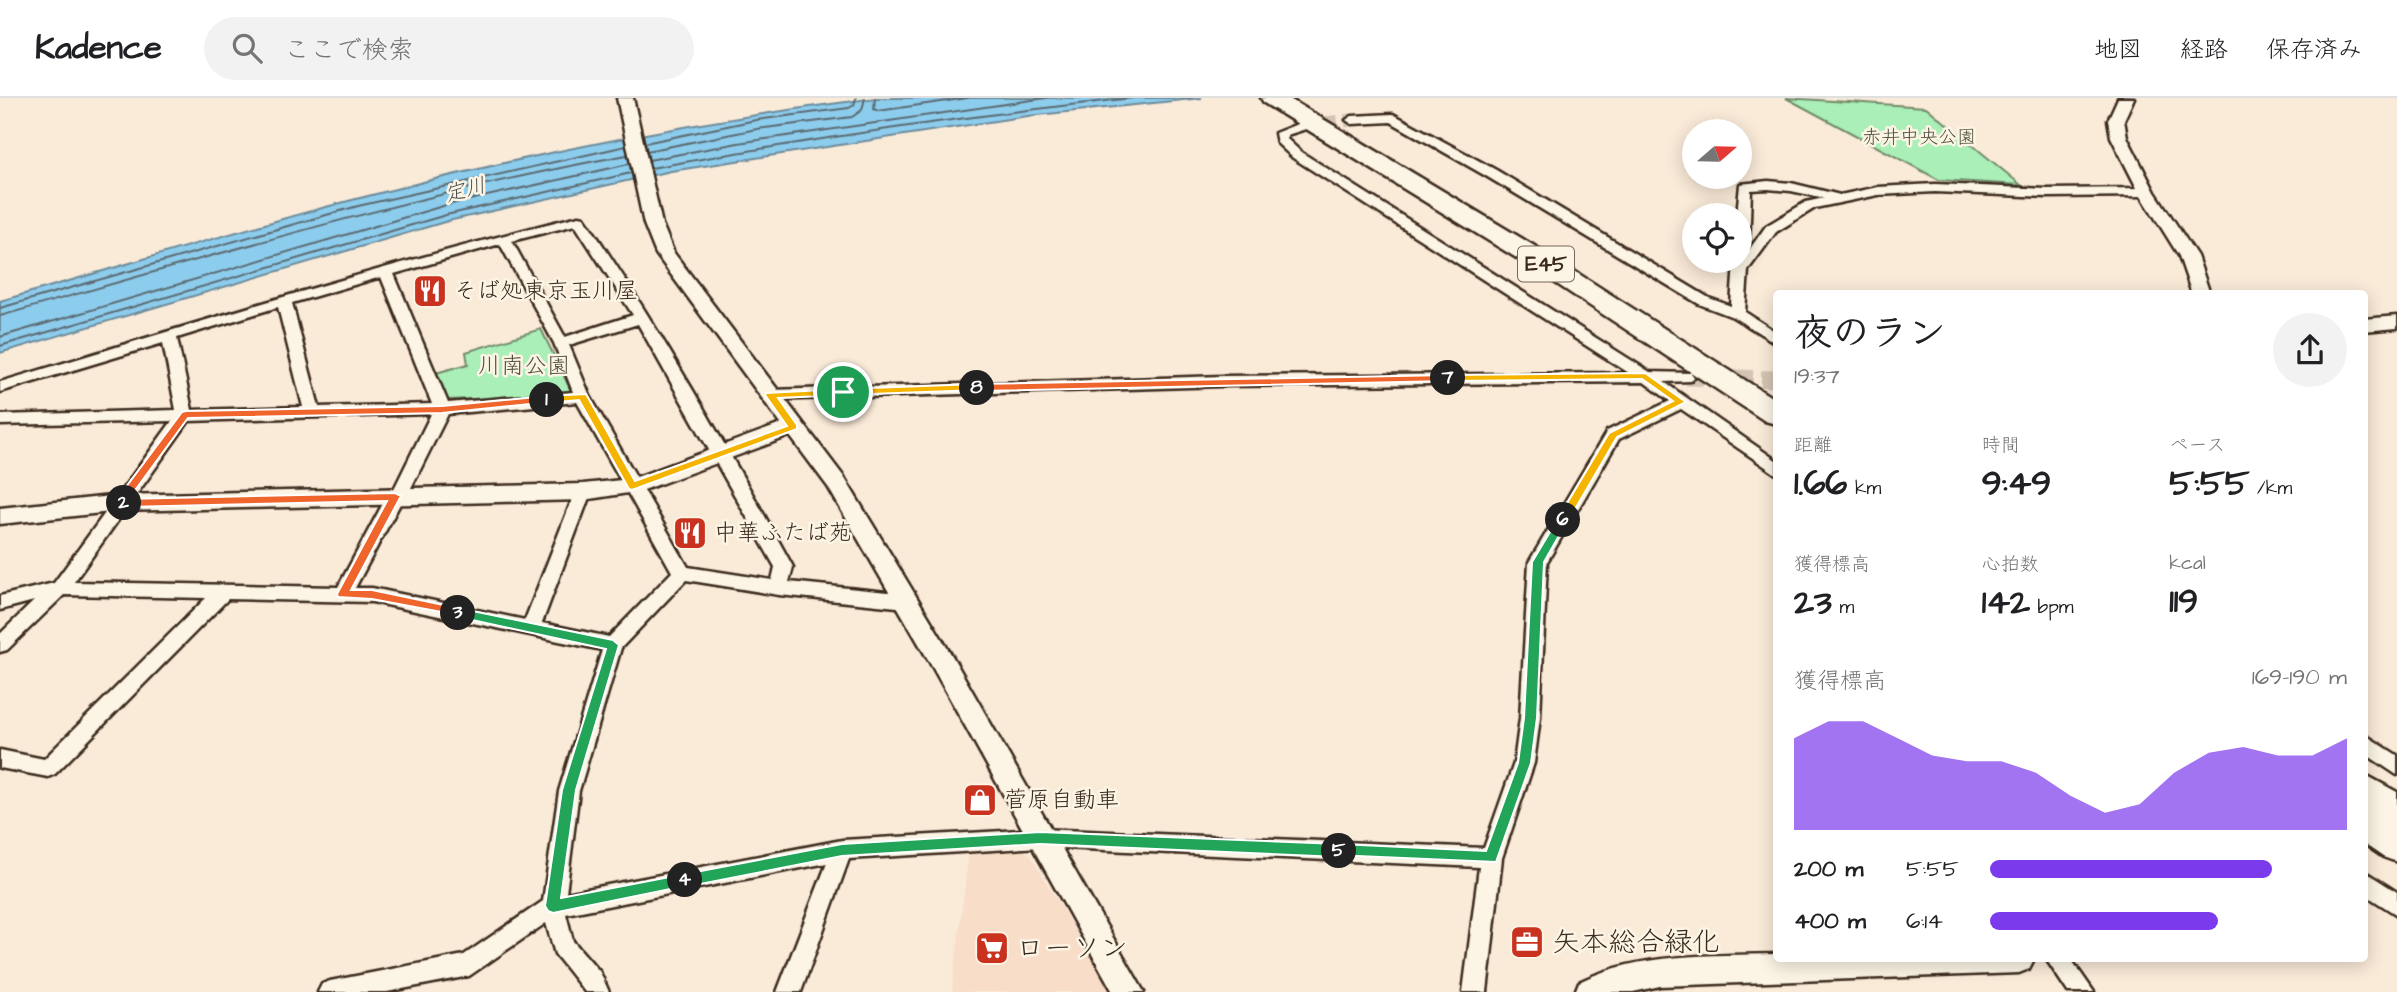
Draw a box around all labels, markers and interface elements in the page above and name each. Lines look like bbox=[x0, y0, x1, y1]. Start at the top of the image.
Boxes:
search box bbox=[204, 17, 694, 80]
text: Kadence bbox=[35, 25, 162, 71]
icon: search bbox=[228, 29, 266, 67]
text: ここで検索 bbox=[284, 32, 414, 68]
text: 地図 bbox=[2094, 33, 2142, 67]
text: 経路 bbox=[2180, 33, 2228, 67]
text: 保存済み bbox=[2266, 33, 2362, 67]
north arrow bbox=[1682, 119, 1752, 189]
map controls bbox=[1682, 119, 1752, 273]
park label: 赤井中央公園 bbox=[1862, 124, 1976, 151]
water label: 定川 bbox=[441, 171, 489, 209]
button: locate bbox=[1682, 203, 1752, 273]
road number: E45 bbox=[1518, 246, 1574, 282]
restaurant icon: そば処東京玉川屋 bbox=[411, 272, 449, 310]
place label: そば処東京玉川屋 bbox=[454, 275, 638, 307]
text: 夜のラン bbox=[1794, 308, 1946, 360]
button: share bbox=[2273, 313, 2347, 387]
park label: 川南公園 bbox=[478, 350, 570, 382]
pin: 7 bbox=[1430, 360, 1466, 396]
text: 19:37 bbox=[1794, 360, 1840, 392]
pin bbox=[813, 362, 873, 422]
text: 7 bbox=[1442, 364, 1453, 391]
pin: 8 bbox=[960, 370, 995, 406]
icon: arrive bbox=[824, 373, 862, 411]
text: 8 bbox=[970, 374, 983, 401]
pin: 1 bbox=[530, 382, 564, 418]
text: 1 bbox=[545, 386, 548, 413]
text: 距離 bbox=[1794, 432, 1832, 459]
text: 時間 bbox=[1982, 432, 2020, 459]
text: ペース bbox=[2169, 432, 2225, 459]
text: 1.66 bbox=[1794, 459, 1847, 508]
text: 9:49 bbox=[1982, 459, 2051, 508]
text: 5:55 bbox=[2169, 459, 2250, 508]
text: km bbox=[1847, 475, 1881, 502]
text: /km bbox=[2250, 475, 2292, 502]
pin: 2 bbox=[106, 486, 142, 520]
text: 2 bbox=[118, 489, 129, 516]
pin: 6 bbox=[1546, 502, 1580, 538]
text: 6 bbox=[1557, 506, 1568, 533]
restaurant icon: 中華ふたば苑 bbox=[671, 514, 709, 552]
place label: 中華ふたば苑 bbox=[714, 517, 852, 549]
text: kcal bbox=[2169, 550, 2206, 577]
text: 獲得標高 bbox=[1794, 551, 1870, 578]
text: 心拍数 bbox=[1982, 551, 2039, 578]
text: 119 bbox=[2169, 577, 2198, 626]
text: 23 bbox=[1794, 578, 1832, 627]
text: 142 bbox=[1982, 578, 2030, 627]
text: m bbox=[1832, 594, 1854, 621]
text: bpm bbox=[2030, 594, 2074, 621]
pin: 3 bbox=[440, 596, 476, 630]
text: 3 bbox=[453, 599, 462, 626]
text: 169–190 m bbox=[2252, 661, 2347, 693]
text: 獲得標高 bbox=[1794, 665, 1886, 697]
shop icon: 菅原自動車 bbox=[961, 781, 999, 819]
place label: 菅原自動車 bbox=[1004, 784, 1119, 816]
pin: 5 bbox=[1322, 834, 1356, 868]
text: 5 bbox=[1332, 837, 1345, 864]
text: 200 m bbox=[1794, 853, 1863, 885]
text: 5:55 bbox=[1906, 853, 1959, 885]
pin: 4 bbox=[668, 862, 702, 898]
text: 4 bbox=[678, 866, 691, 893]
text: 400 m bbox=[1794, 905, 1866, 937]
text: 6:14 bbox=[1906, 905, 1943, 937]
office icon: 矢本総合緑化 bbox=[1508, 923, 1546, 961]
place label: 矢本総合緑化 bbox=[1552, 923, 1720, 962]
supermarket icon: ローソン bbox=[973, 929, 1011, 967]
place label: ローソン bbox=[1016, 929, 1128, 968]

